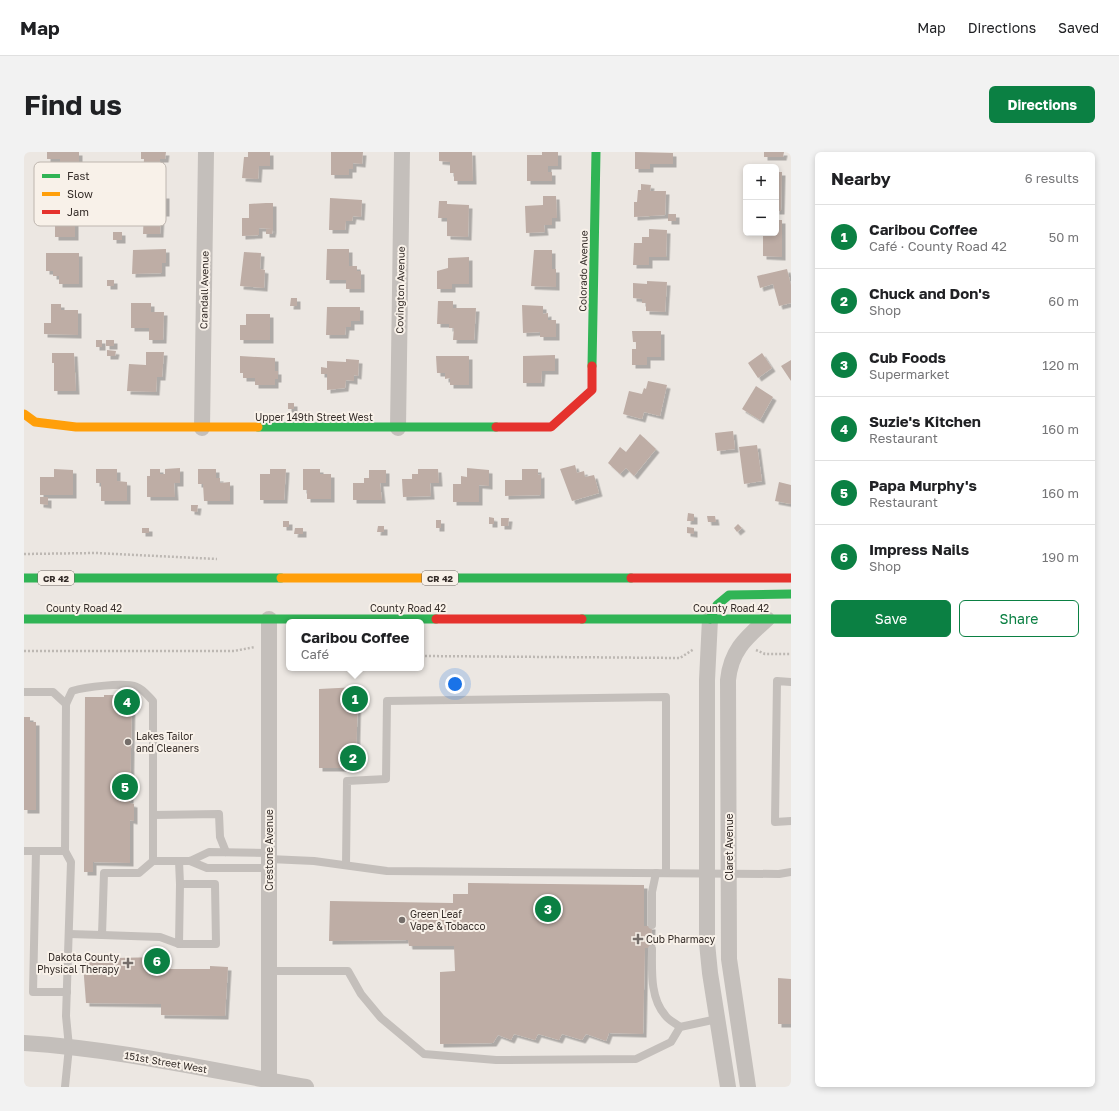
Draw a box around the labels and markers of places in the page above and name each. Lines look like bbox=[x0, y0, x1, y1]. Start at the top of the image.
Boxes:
pin: 1 bbox=[342, 684, 368, 714]
pin: 4 bbox=[114, 687, 140, 717]
place label: Lakes Tailor and Cleaners bbox=[136, 730, 199, 754]
marker: Lakes Tailor and Cleaners bbox=[123, 737, 133, 747]
pin: 2 bbox=[340, 743, 366, 773]
pin: 5 bbox=[112, 772, 138, 802]
pin: 3 bbox=[535, 894, 561, 924]
place label: Green Leaf Vape & Tobacco bbox=[410, 908, 485, 932]
marker: Green Leaf Vape & Tobacco bbox=[397, 915, 407, 925]
place label: Cub Pharmacy bbox=[646, 933, 715, 945]
marker: Cub Pharmacy bbox=[633, 934, 643, 944]
pin: 6 bbox=[144, 946, 170, 976]
place label: Dakota County Physical Therapy bbox=[37, 951, 119, 975]
marker: Dakota County Physical Therapy bbox=[122, 957, 134, 969]

